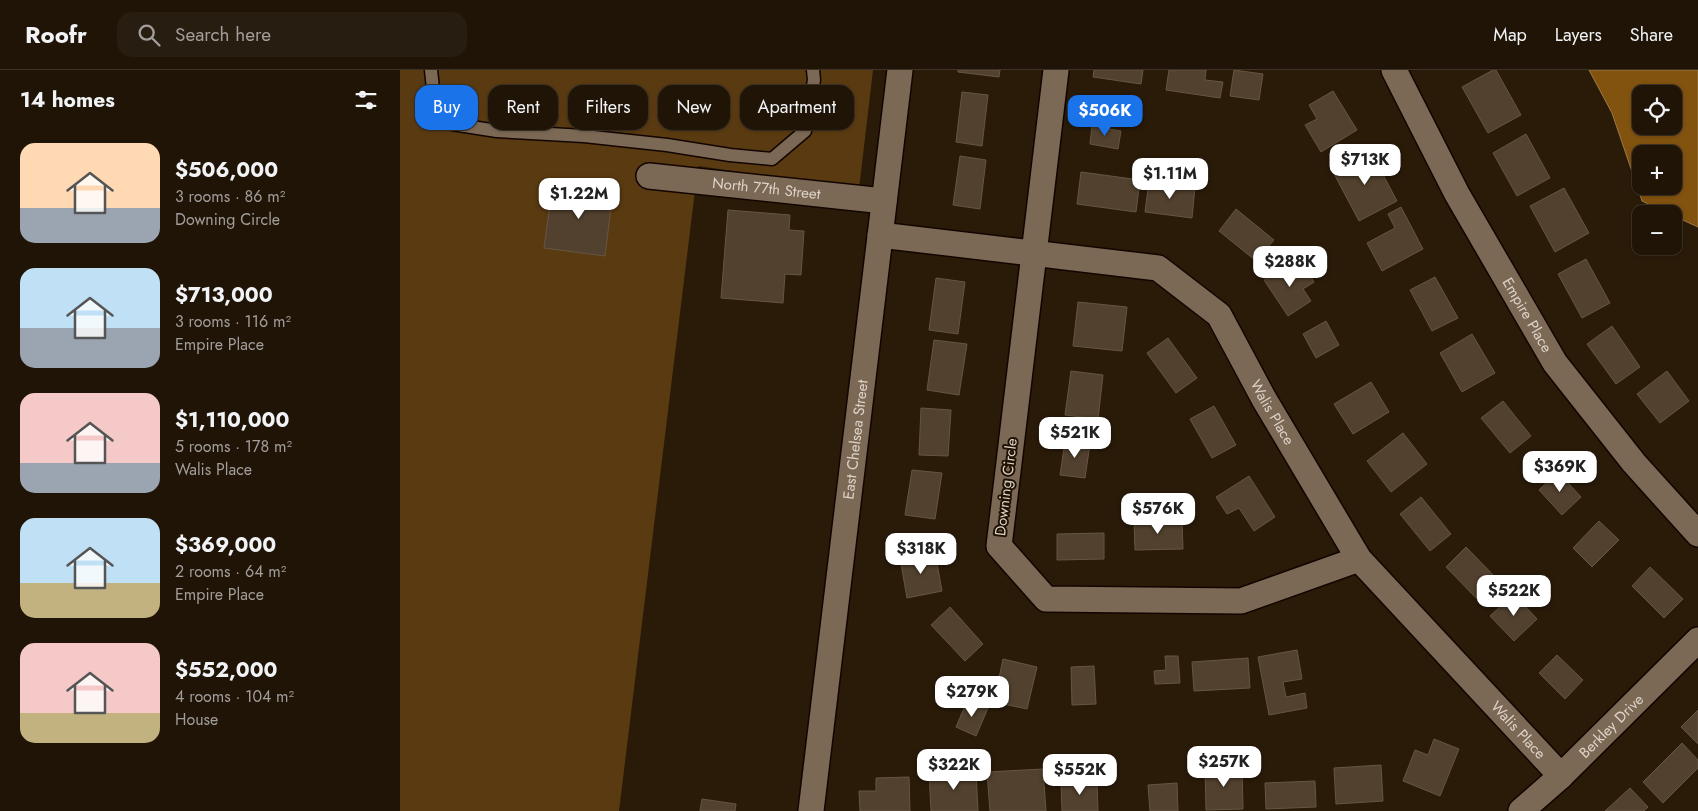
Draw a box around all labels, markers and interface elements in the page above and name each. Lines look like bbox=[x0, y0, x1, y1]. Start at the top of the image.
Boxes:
search box bbox=[117, 12, 467, 57]
text: Roofr bbox=[25, 17, 87, 52]
icon: search bbox=[135, 21, 163, 49]
text: Search here bbox=[175, 21, 271, 48]
text: Map bbox=[1493, 22, 1527, 48]
text: Layers bbox=[1555, 22, 1602, 48]
text: Share bbox=[1630, 22, 1673, 48]
text: 14 homes bbox=[20, 85, 115, 115]
chip: Buy bbox=[415, 85, 478, 130]
chip: Rent bbox=[488, 85, 558, 130]
chip: Filters bbox=[568, 85, 648, 130]
chip: New bbox=[658, 85, 730, 130]
chip: Apartment bbox=[740, 85, 854, 130]
map controls bbox=[1632, 85, 1682, 255]
button: locate bbox=[1632, 85, 1682, 135]
icon: filters bbox=[352, 86, 380, 114]
pin: $506K bbox=[1070, 94, 1140, 137]
text: $506K bbox=[1079, 99, 1131, 122]
pin: $713K bbox=[1330, 144, 1400, 186]
button: + bbox=[1632, 145, 1682, 195]
text: $713K bbox=[1341, 148, 1389, 171]
text: $506,000 bbox=[175, 155, 278, 185]
pin: $1.11M bbox=[1129, 158, 1211, 200]
text: $1.11M bbox=[1143, 162, 1197, 185]
icon: home bbox=[60, 163, 120, 223]
street label: North 77th Street bbox=[711, 172, 822, 205]
pin: $1.22M bbox=[538, 178, 620, 220]
text: $1.22M bbox=[550, 182, 608, 205]
text: 3 rooms · 86 m² bbox=[175, 185, 285, 208]
button: − bbox=[1632, 205, 1682, 255]
text: Downing Circle bbox=[175, 208, 280, 231]
pin: $288K bbox=[1255, 246, 1325, 288]
text: $288K bbox=[1264, 250, 1316, 273]
street label: Empire Place bbox=[1497, 273, 1558, 357]
text: $713,000 bbox=[175, 280, 273, 310]
icon: home bbox=[60, 288, 120, 348]
text: 3 rooms · 116 m² bbox=[175, 310, 291, 333]
text: Empire Place bbox=[175, 333, 264, 356]
street label: Walis Place bbox=[1245, 376, 1300, 449]
street label: East Chelsea Street bbox=[838, 378, 874, 501]
text: $1,110,000 bbox=[175, 405, 289, 435]
icon: home bbox=[60, 413, 120, 473]
pin: $521K bbox=[1040, 416, 1110, 459]
text: $521K bbox=[1050, 421, 1100, 444]
text: 5 rooms · 178 m² bbox=[175, 435, 292, 458]
street label: Downing Circle bbox=[989, 437, 1023, 537]
pin: $369K bbox=[1525, 450, 1595, 493]
text: $369K bbox=[1534, 455, 1586, 478]
text: Walis Place bbox=[175, 458, 252, 481]
pin: $576K bbox=[1123, 492, 1193, 535]
text: $576K bbox=[1132, 497, 1184, 520]
text: $369,000 bbox=[175, 530, 276, 560]
pin: $318K bbox=[886, 532, 956, 575]
text: $318K bbox=[896, 537, 946, 560]
icon: home bbox=[60, 538, 120, 598]
text: 2 rooms · 64 m² bbox=[175, 560, 286, 583]
pin: $522K bbox=[1479, 574, 1549, 617]
text: $522K bbox=[1488, 579, 1540, 602]
text: Empire Place bbox=[175, 583, 264, 606]
text: $552,000 bbox=[175, 655, 277, 685]
icon: home bbox=[60, 663, 120, 723]
pin: $279K bbox=[937, 676, 1007, 718]
text: $279K bbox=[946, 680, 998, 703]
text: 4 rooms · 104 m² bbox=[175, 685, 294, 708]
street label: Berkley Drive bbox=[1574, 689, 1649, 763]
street label: Walis Place bbox=[1486, 696, 1551, 764]
text: House bbox=[175, 708, 218, 731]
pin: $257K bbox=[1189, 746, 1259, 788]
pin: $322K bbox=[919, 748, 989, 791]
text: $257K bbox=[1198, 750, 1250, 773]
text: $322K bbox=[928, 753, 980, 776]
pin: $552K bbox=[1045, 754, 1115, 796]
text: $552K bbox=[1054, 758, 1106, 781]

